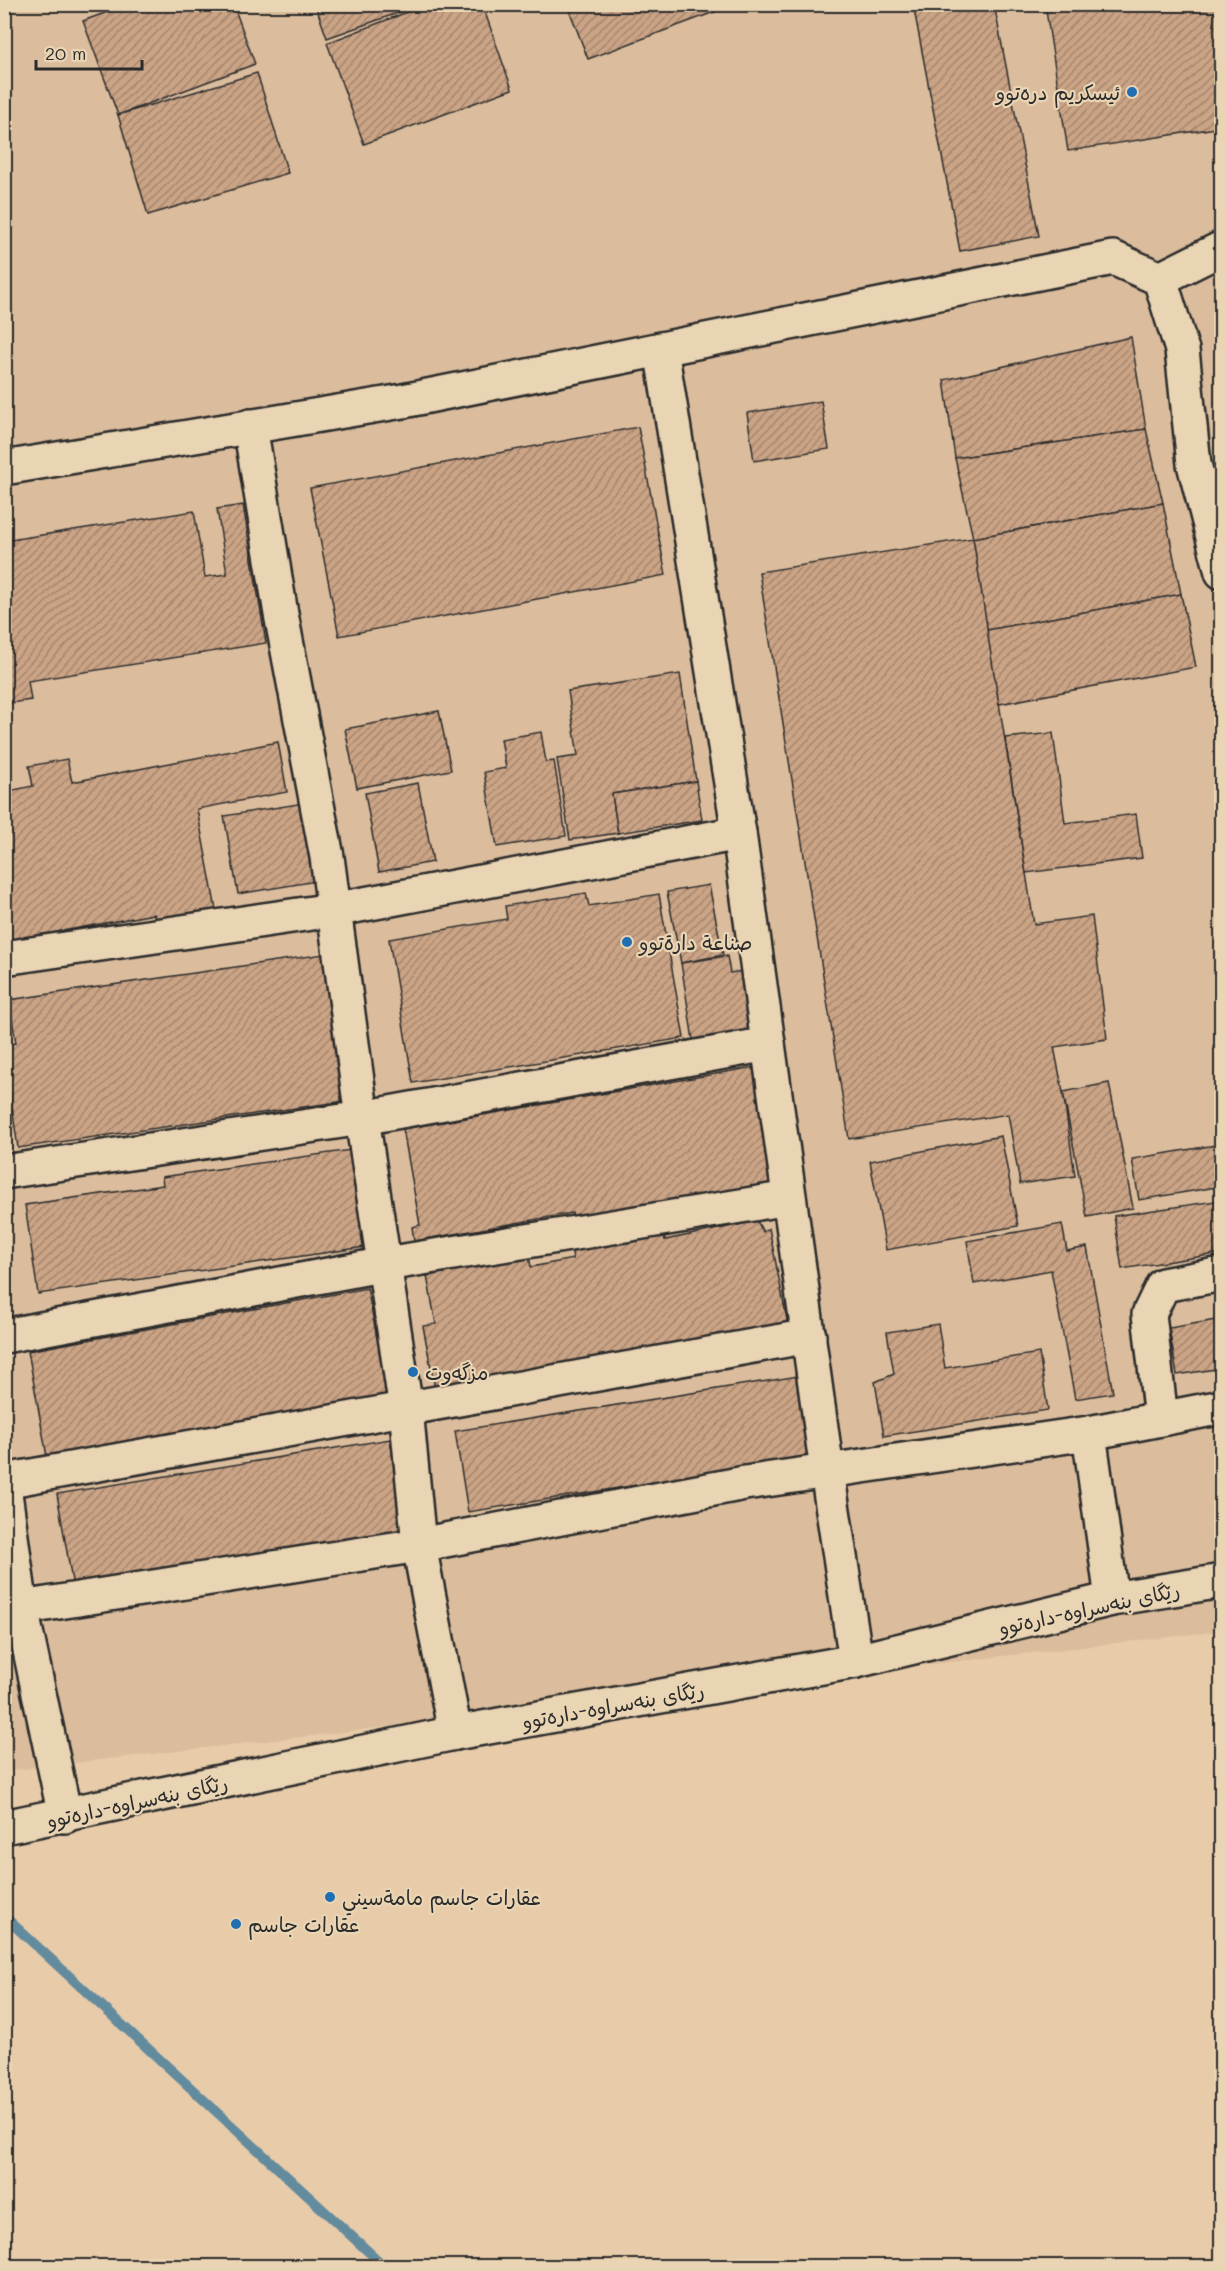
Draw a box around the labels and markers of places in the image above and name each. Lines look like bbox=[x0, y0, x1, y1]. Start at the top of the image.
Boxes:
place label: ئیسکریم درەتوو bbox=[994, 79, 1120, 108]
marker: ئیسکریم درەتوو bbox=[1125, 85, 1139, 99]
place label: صناعة دارةتوو bbox=[638, 929, 752, 956]
marker: صناعة دارةتوو bbox=[620, 935, 634, 949]
place label: مزگەوت bbox=[425, 1359, 488, 1385]
marker: مزگەوت bbox=[406, 1365, 420, 1379]
place label: عقارات جاسم مامةسيني bbox=[342, 1884, 541, 1916]
marker: عقارات جاسم مامةسيني bbox=[323, 1890, 337, 1904]
place label: عقارات جاسم bbox=[248, 1911, 359, 1940]
marker: عقارات جاسم bbox=[229, 1917, 243, 1931]

